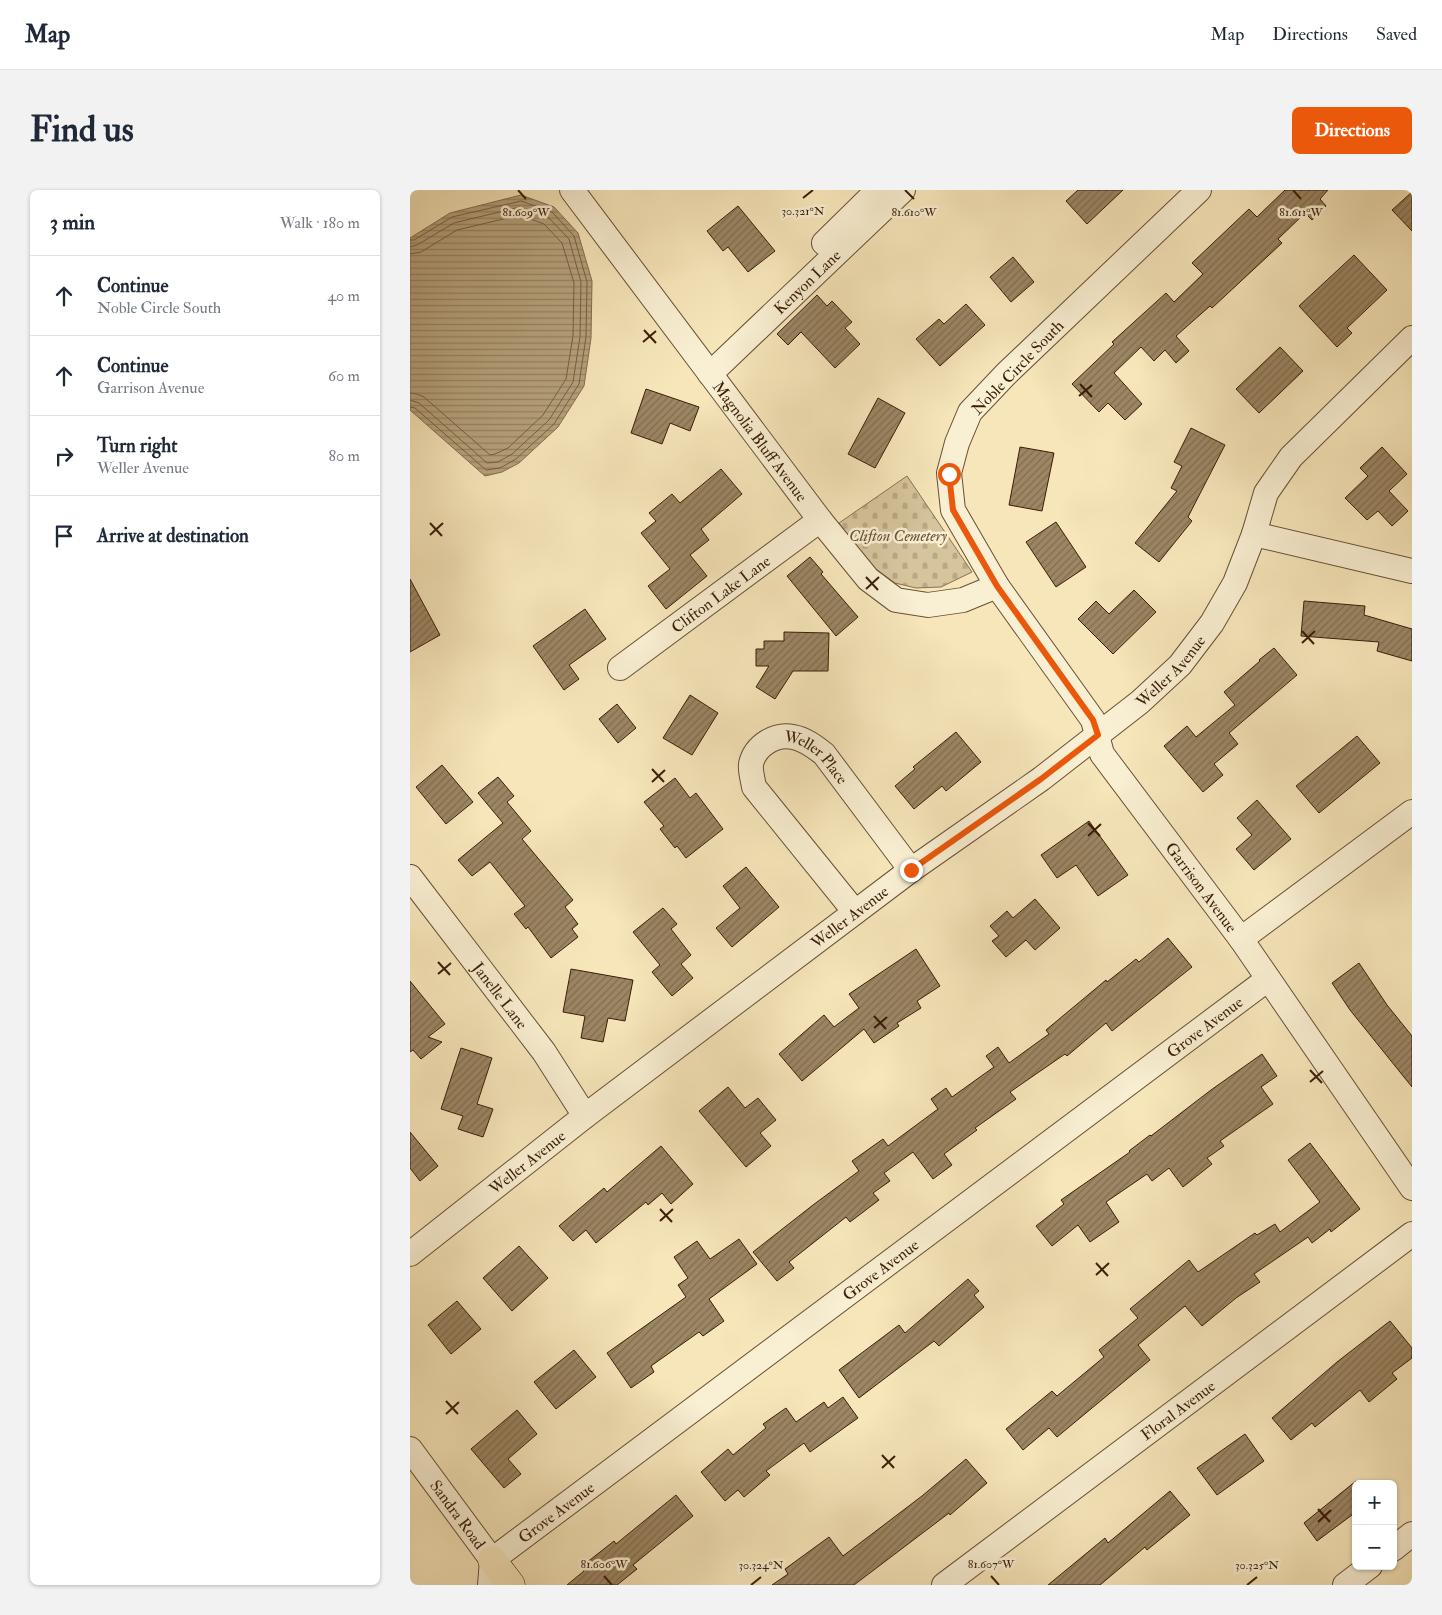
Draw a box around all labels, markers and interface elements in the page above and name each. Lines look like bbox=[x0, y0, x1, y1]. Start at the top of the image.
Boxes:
text: Map bbox=[25, 19, 70, 50]
text: Map bbox=[1211, 23, 1244, 46]
text: Directions bbox=[1272, 23, 1348, 46]
text: Saved bbox=[1376, 23, 1417, 46]
button: Directions bbox=[1292, 107, 1412, 154]
text: Find us bbox=[30, 108, 134, 152]
text: 30.321°N bbox=[781, 204, 825, 219]
text: 81.609°W bbox=[502, 205, 550, 220]
text: 81.610°W bbox=[891, 205, 937, 220]
text: 81.611°W bbox=[1279, 205, 1323, 220]
text: 3 min bbox=[50, 209, 95, 236]
text: Walk · 180 m bbox=[280, 213, 360, 233]
street label: Kenyon Lane bbox=[770, 245, 846, 319]
text: Continue bbox=[97, 274, 168, 298]
icon: ahead bbox=[50, 282, 78, 310]
text: 40 m bbox=[327, 286, 360, 306]
text: Noble Circle South bbox=[97, 298, 221, 318]
street label: Noble Circle South bbox=[967, 316, 1068, 419]
text: Continue bbox=[97, 354, 168, 378]
icon: ahead bbox=[50, 362, 78, 390]
text: 60 m bbox=[328, 366, 360, 386]
street label: Magnolia Bluff Avenue bbox=[708, 377, 812, 506]
text: Garrison Avenue bbox=[97, 378, 204, 398]
text: Turn right bbox=[97, 434, 177, 458]
icon: right bbox=[50, 442, 78, 470]
text: 80 m bbox=[329, 446, 360, 466]
text: Weller Avenue bbox=[97, 458, 189, 478]
route start bbox=[938, 463, 961, 486]
icon: arrive bbox=[50, 522, 78, 550]
text: Arrive at destination bbox=[97, 524, 249, 548]
park label: Clifton Cemetery bbox=[849, 526, 948, 546]
street label: Clifton Lake Lane bbox=[667, 551, 775, 638]
street label: Weller Avenue bbox=[1131, 631, 1210, 712]
street label: Weller Place bbox=[782, 726, 852, 789]
street label: Garrison Avenue bbox=[1161, 839, 1242, 937]
route end bbox=[900, 859, 923, 882]
street label: Weller Avenue bbox=[806, 881, 893, 954]
street label: Janelle Lane bbox=[466, 958, 532, 1034]
street label: Grove Avenue bbox=[1163, 992, 1247, 1062]
street label: Weller Avenue bbox=[484, 1126, 570, 1200]
street label: Grove Avenue bbox=[839, 1235, 923, 1305]
street label: Floral Avenue bbox=[1137, 1376, 1220, 1445]
street label: Sandra Road bbox=[425, 1476, 489, 1553]
street label: Grove Avenue bbox=[515, 1478, 599, 1548]
map controls bbox=[1352, 1480, 1397, 1570]
button: + bbox=[1352, 1480, 1397, 1525]
button: − bbox=[1352, 1525, 1397, 1570]
text: 81.606°W bbox=[581, 1557, 628, 1572]
text: 81.607°W bbox=[968, 1557, 1015, 1572]
text: 30.324°N bbox=[738, 1558, 784, 1573]
text: 30.325°N bbox=[1235, 1558, 1279, 1573]

